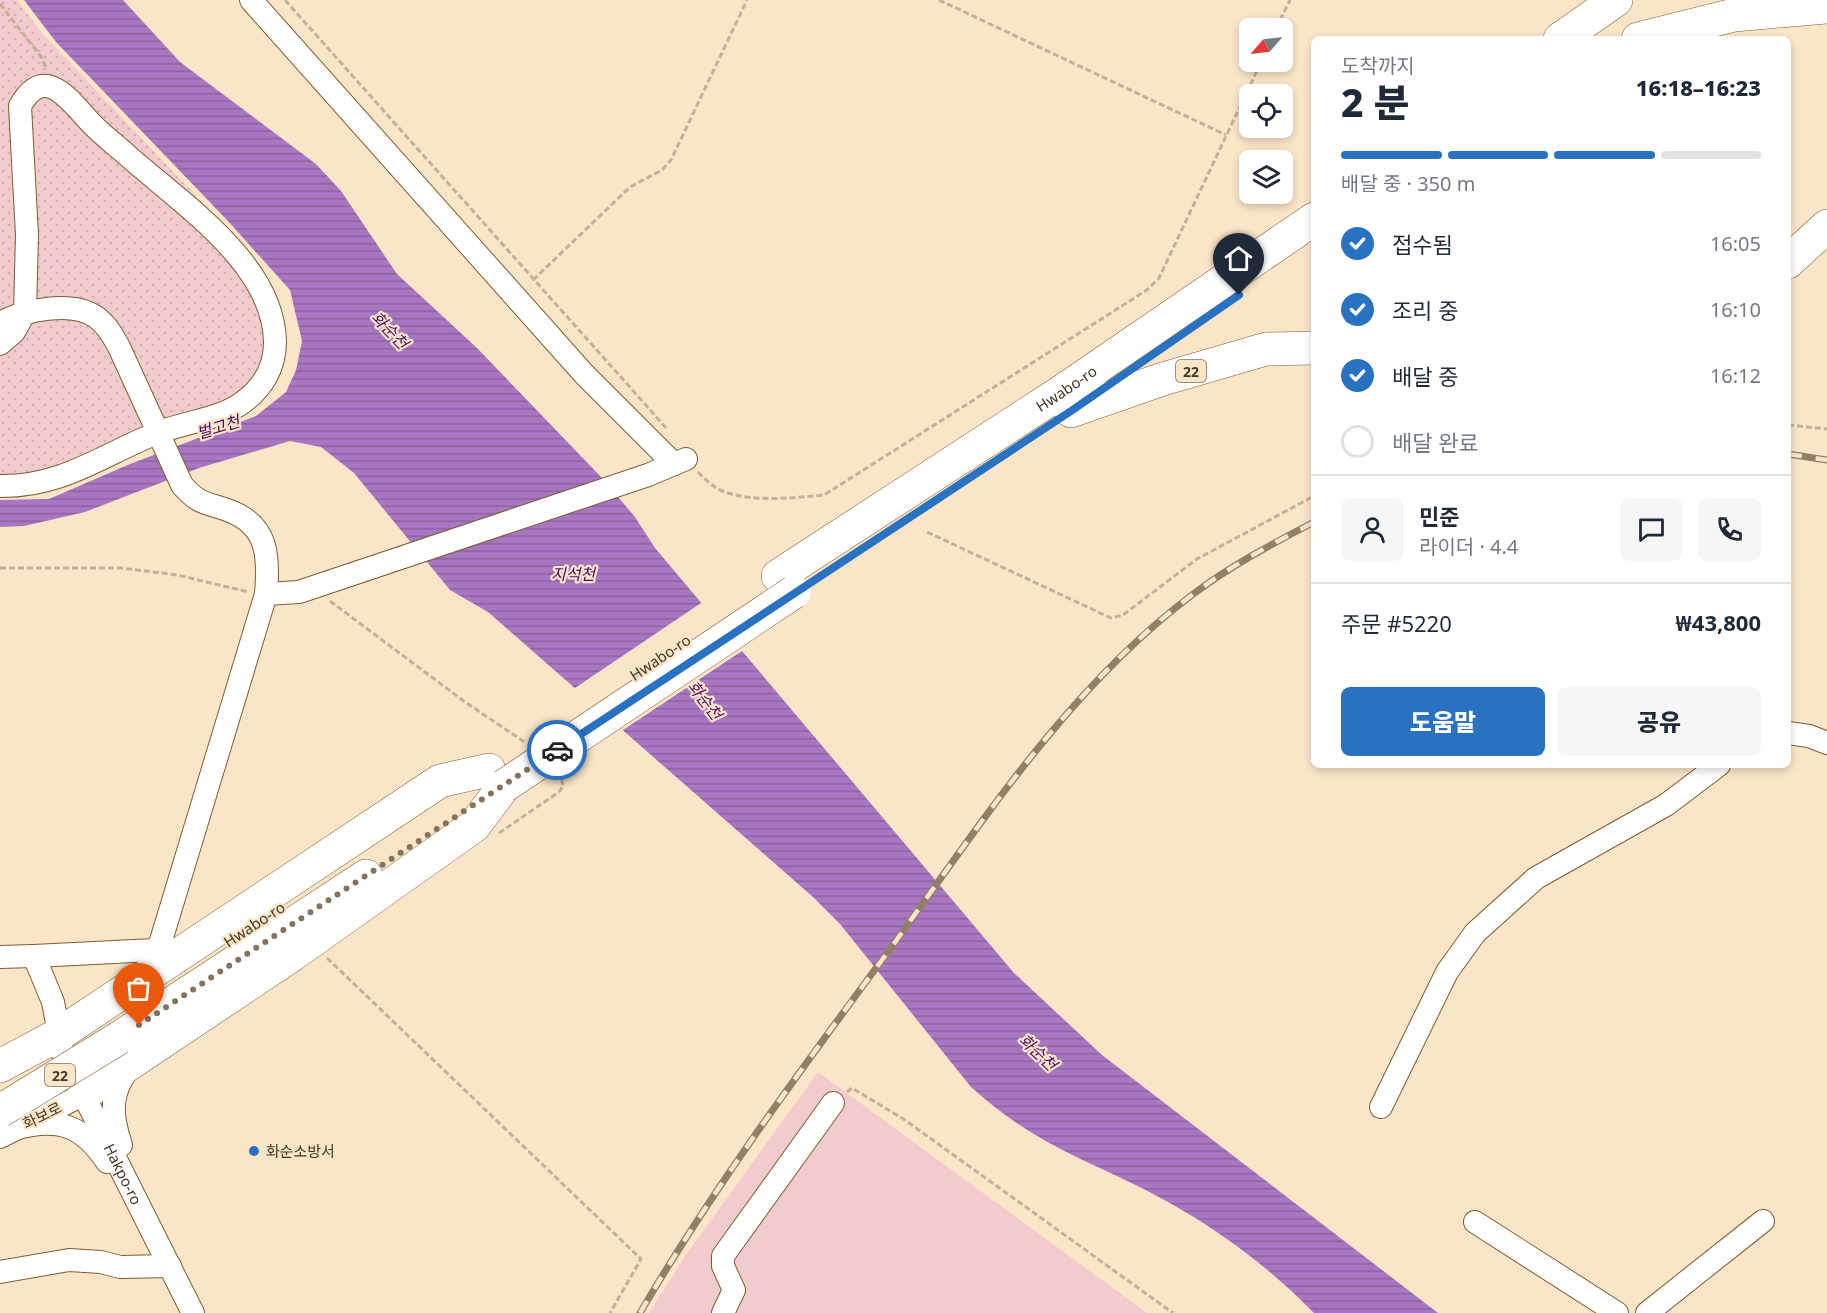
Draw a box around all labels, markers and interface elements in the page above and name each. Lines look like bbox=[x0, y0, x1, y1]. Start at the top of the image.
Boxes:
north arrow bbox=[1239, 18, 1293, 72]
map controls bbox=[1239, 18, 1293, 204]
text: 도착까지 bbox=[1341, 52, 1415, 79]
text: 16:18–16:23 bbox=[1636, 72, 1761, 102]
text: 2 분 bbox=[1341, 75, 1410, 128]
button: locate bbox=[1239, 84, 1293, 138]
button: layers bbox=[1239, 150, 1293, 204]
text: 배달 중 · 350 m bbox=[1341, 170, 1475, 197]
icon: check bbox=[1341, 227, 1374, 260]
text: 접수됨 bbox=[1392, 229, 1453, 259]
text: 16:05 bbox=[1710, 230, 1761, 257]
pin bbox=[1213, 233, 1264, 295]
icon: home bbox=[1222, 242, 1255, 275]
icon: check bbox=[1341, 293, 1374, 326]
text: 조리 중 bbox=[1392, 295, 1458, 325]
text: 16:10 bbox=[1710, 296, 1761, 323]
water label: 화순천 bbox=[367, 306, 415, 355]
icon: check bbox=[1341, 359, 1374, 392]
street label: Hwabo-ro bbox=[1032, 360, 1101, 416]
road number: 22 bbox=[1176, 360, 1206, 382]
text: 배달 중 bbox=[1392, 361, 1458, 391]
text: 16:12 bbox=[1710, 362, 1761, 389]
water label: 벌고천 bbox=[194, 409, 245, 444]
text: 배달 완료 bbox=[1392, 427, 1479, 457]
button: person bbox=[1341, 498, 1404, 561]
button: chat bbox=[1620, 498, 1683, 561]
button: phone bbox=[1698, 498, 1761, 561]
text: 민준 bbox=[1419, 501, 1459, 531]
text: 라이더 · 4.4 bbox=[1419, 533, 1518, 560]
water label: 지석천 bbox=[551, 563, 597, 585]
text: ₩43,800 bbox=[1676, 607, 1761, 637]
text: 주문 #5220 bbox=[1341, 608, 1452, 638]
street label: Hwabo-ro bbox=[626, 629, 694, 685]
water label: 화순천 bbox=[683, 676, 729, 726]
button: 도움말 bbox=[1341, 687, 1545, 756]
button: 공유 bbox=[1557, 687, 1761, 756]
courier bbox=[527, 720, 587, 780]
icon: car bbox=[541, 734, 574, 767]
street label: Hwabo-ro bbox=[219, 897, 289, 951]
pin bbox=[113, 963, 164, 1025]
icon: bag bbox=[122, 972, 155, 1005]
water label: 화순천 bbox=[1014, 1029, 1063, 1077]
road number: 22 bbox=[45, 1064, 75, 1086]
street label: 화보로 bbox=[19, 1097, 65, 1133]
street label: Hakpo-ro bbox=[100, 1140, 147, 1208]
place label: 화순소방서 bbox=[266, 1141, 335, 1161]
marker: 화순소방서 bbox=[247, 1144, 261, 1158]

